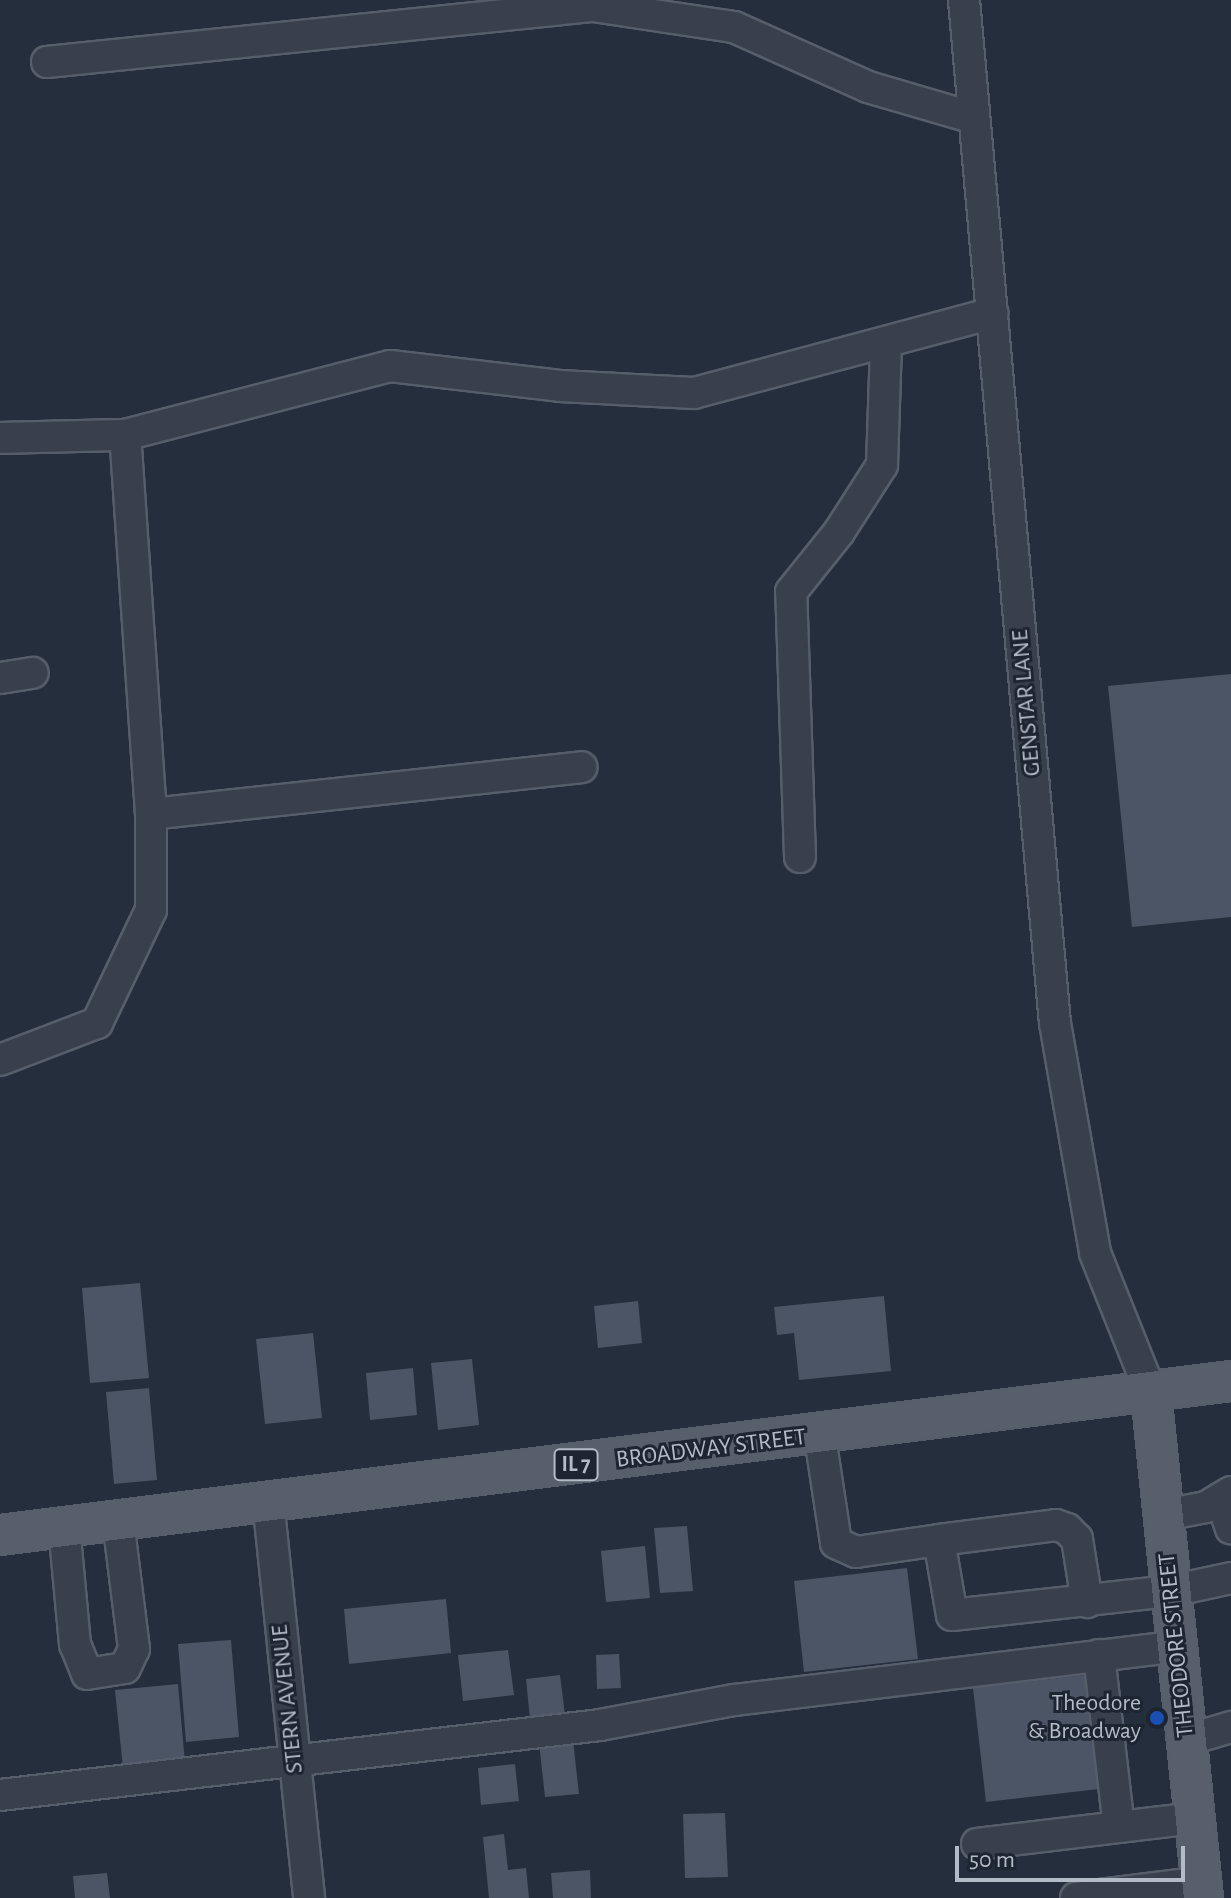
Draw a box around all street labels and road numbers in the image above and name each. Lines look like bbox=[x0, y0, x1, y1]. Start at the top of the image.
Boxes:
street label: GENSTAR LANE bbox=[1006, 629, 1048, 777]
street label: BROADWAY STREET bbox=[614, 1423, 808, 1475]
road number: IL 7 bbox=[552, 1447, 600, 1483]
street label: THEODORE STREET bbox=[1153, 1551, 1201, 1739]
street label: STERN AVENUE bbox=[266, 1623, 310, 1775]

